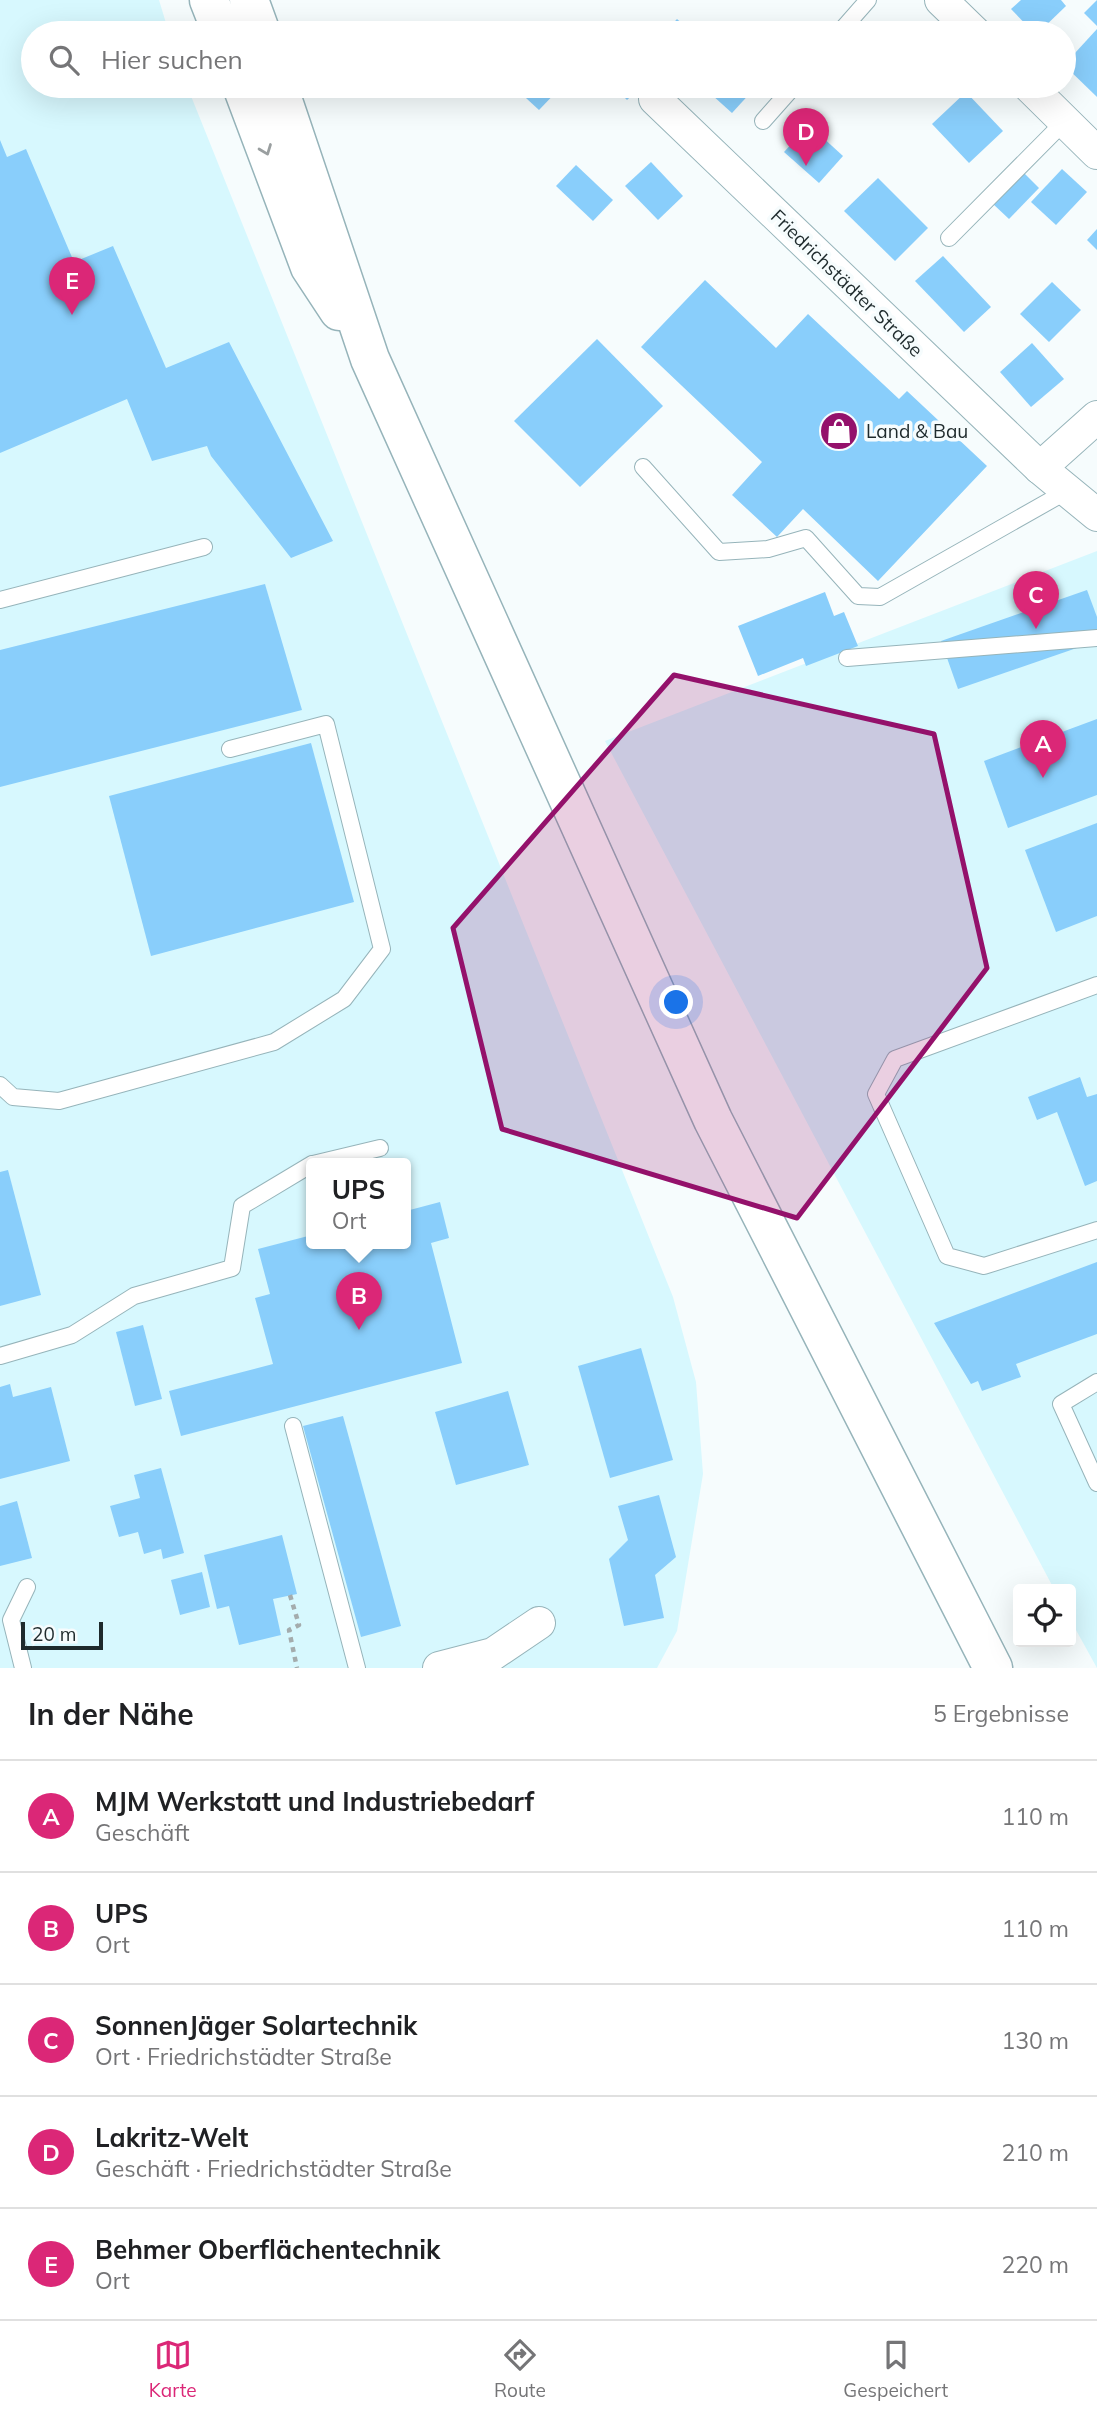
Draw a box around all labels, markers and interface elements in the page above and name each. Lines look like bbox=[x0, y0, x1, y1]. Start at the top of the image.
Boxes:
search box bbox=[21, 21, 1076, 98]
icon: search bbox=[45, 41, 83, 79]
text: Hier suchen bbox=[101, 43, 243, 76]
pin: D bbox=[783, 108, 829, 166]
one-way arrow bbox=[257, 143, 271, 155]
street label: Friedrichstädter Straße bbox=[766, 204, 928, 362]
pin: E bbox=[49, 257, 95, 315]
shop icon: Land & Bau bbox=[818, 410, 860, 452]
place label: Land & Bau bbox=[866, 419, 968, 443]
pin: C bbox=[1013, 571, 1059, 629]
pin: A bbox=[1020, 720, 1066, 778]
your location bbox=[659, 985, 693, 1019]
popup bbox=[306, 1158, 411, 1249]
text: UPS bbox=[332, 1173, 385, 1206]
text: Ort bbox=[332, 1206, 367, 1235]
pin: B bbox=[336, 1272, 382, 1330]
map controls bbox=[1013, 1584, 1076, 1647]
button: locate bbox=[1013, 1584, 1076, 1647]
scale bar bbox=[21, 1619, 103, 1651]
text: 20 m bbox=[32, 1622, 76, 1646]
text: In der Nähe bbox=[28, 1695, 194, 1733]
text: 5 Ergebnisse bbox=[933, 1699, 1069, 1728]
text: MJM Werkstatt und Industriebedarf bbox=[95, 1785, 534, 1818]
text: A bbox=[42, 1802, 60, 1831]
text: 110 m bbox=[1001, 1802, 1069, 1831]
text: Geschäft bbox=[95, 1818, 190, 1847]
text: UPS bbox=[95, 1897, 148, 1930]
text: B bbox=[43, 1914, 59, 1943]
text: 110 m bbox=[1001, 1914, 1069, 1943]
text: Ort bbox=[95, 1930, 130, 1959]
text: SonnenJäger Solartechnik bbox=[95, 2009, 417, 2042]
text: C bbox=[43, 2026, 59, 2055]
text: 130 m bbox=[1001, 2026, 1069, 2055]
text: Ort · Friedrichstädter Straße bbox=[95, 2042, 392, 2071]
text: Lakritz-Welt bbox=[95, 2121, 248, 2154]
text: D bbox=[42, 2138, 60, 2167]
text: 210 m bbox=[1001, 2138, 1069, 2167]
text: Geschäft · Friedrichstädter Straße bbox=[95, 2154, 452, 2183]
text: Behmer Oberflächentechnik bbox=[95, 2233, 440, 2266]
text: E bbox=[44, 2250, 58, 2279]
text: 220 m bbox=[1001, 2250, 1069, 2279]
text: Ort bbox=[95, 2266, 130, 2295]
tab: Karte bbox=[149, 2336, 197, 2402]
tab: Route bbox=[494, 2336, 546, 2402]
tab: Gespeichert bbox=[843, 2336, 948, 2402]

